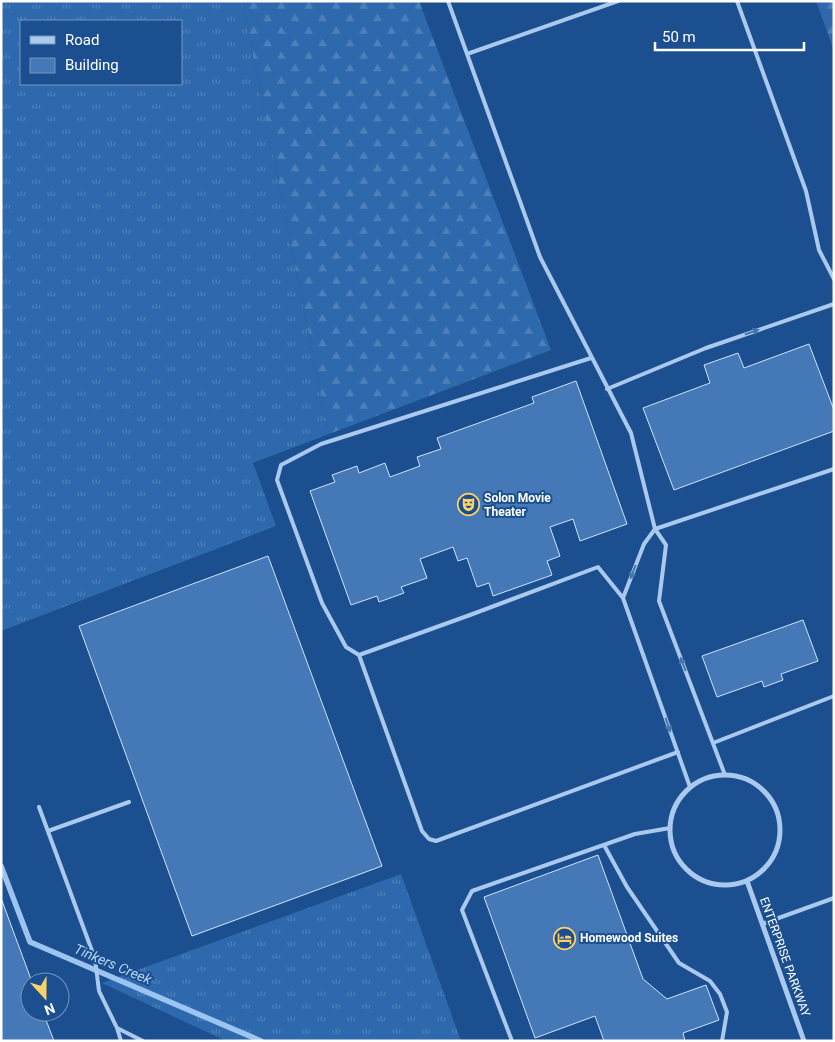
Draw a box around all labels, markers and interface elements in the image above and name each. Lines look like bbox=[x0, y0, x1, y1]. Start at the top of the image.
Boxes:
legend bbox=[20, 20, 182, 85]
scale bar bbox=[655, 20, 804, 52]
text: 50 m bbox=[662, 28, 696, 46]
text: Road bbox=[65, 31, 99, 49]
text: Building bbox=[65, 56, 119, 74]
one-way arrow bbox=[745, 328, 760, 336]
place label: Solon Movie Theater bbox=[484, 491, 551, 519]
theatre icon: Solon Movie Theater bbox=[456, 493, 480, 517]
one-way arrow bbox=[629, 565, 637, 579]
one-way arrow bbox=[679, 656, 687, 671]
one-way arrow bbox=[664, 718, 672, 733]
street label: ENTERPRISE PARKWAY bbox=[757, 895, 813, 1019]
hotel icon: Homewood Suites bbox=[552, 926, 576, 950]
place label: Homewood Suites bbox=[580, 931, 678, 945]
water label: Tinkers Creek bbox=[72, 941, 155, 988]
north arrow bbox=[20, 972, 70, 1022]
text: N bbox=[42, 1000, 57, 1018]

